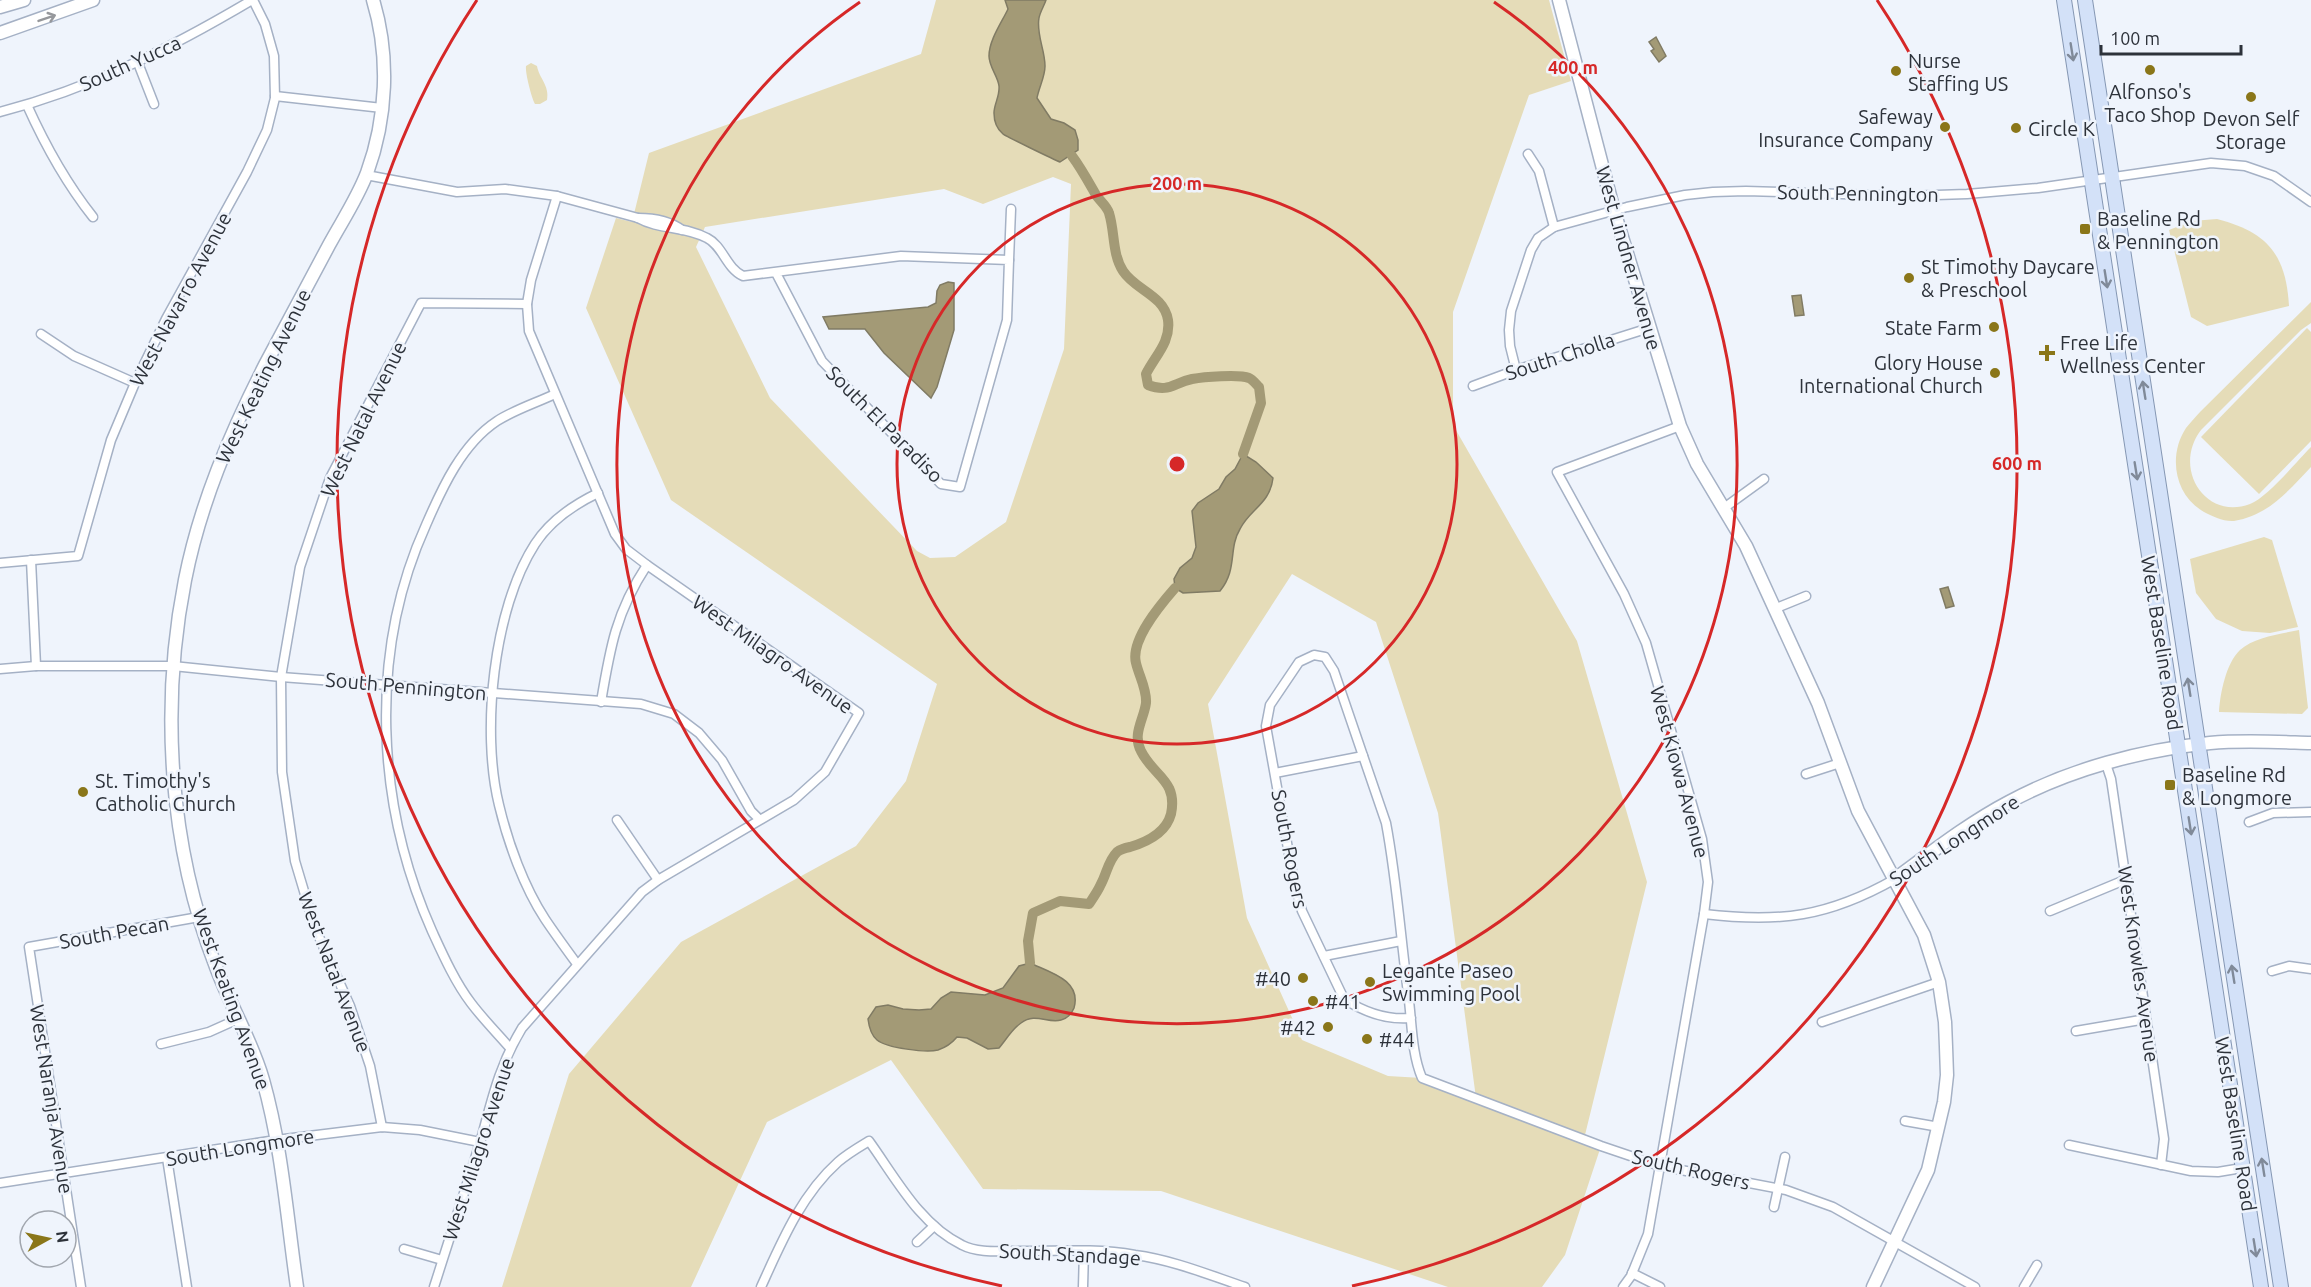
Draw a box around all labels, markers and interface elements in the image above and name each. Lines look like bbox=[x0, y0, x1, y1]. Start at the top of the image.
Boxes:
one-way arrow bbox=[37, 11, 56, 22]
scale bar bbox=[2101, 18, 2240, 56]
text: 100 m bbox=[2110, 28, 2160, 48]
street label: South Yucca bbox=[76, 30, 184, 96]
one-way arrow bbox=[2066, 41, 2077, 61]
place label: Nurse Staffing US bbox=[1908, 49, 2008, 95]
text: 400 m bbox=[1548, 57, 1598, 77]
marker: Alfonso's Taco Shop bbox=[2143, 63, 2157, 77]
marker: Nurse Staffing US bbox=[1889, 64, 1903, 78]
place label: Alfonso's Taco Shop bbox=[2104, 80, 2196, 126]
marker: Devon Self Storage bbox=[2244, 90, 2258, 104]
place label: Safeway Insurance Company bbox=[1758, 105, 1933, 151]
place label: Devon Self Storage bbox=[2203, 107, 2300, 153]
place label: Circle K bbox=[2028, 117, 2095, 140]
marker: Safeway Insurance Company bbox=[1938, 120, 1952, 134]
marker: Circle K bbox=[2009, 121, 2023, 135]
street label: West Lindner Avenue bbox=[1592, 163, 1666, 353]
text: 200 m bbox=[1152, 173, 1202, 193]
street label: South Pennington bbox=[1777, 180, 1939, 206]
place label: Baseline Rd & Pennington bbox=[2097, 207, 2219, 253]
street label: West Navarro Avenue bbox=[124, 208, 236, 390]
marker: Baseline Rd & Pennington bbox=[2078, 222, 2092, 236]
place label: St Timothy Daycare & Preschool bbox=[1921, 255, 2095, 301]
one-way arrow bbox=[2101, 268, 2112, 288]
marker: St Timothy Daycare & Preschool bbox=[1902, 271, 1916, 285]
street label: West Keating Avenue bbox=[211, 285, 315, 467]
place label: State Farm bbox=[1885, 316, 1982, 339]
marker: State Farm bbox=[1987, 320, 2001, 334]
street label: South Cholla bbox=[1502, 328, 1618, 384]
place label: Free Life Wellness Center bbox=[2060, 331, 2206, 377]
street label: West Natal Avenue bbox=[315, 337, 411, 501]
marker: Free Life Wellness Center bbox=[2038, 344, 2056, 362]
place label: Glory House International Church bbox=[1799, 351, 1983, 397]
street label: South El Paradiso bbox=[822, 361, 948, 487]
marker: Glory House International Church bbox=[1988, 366, 2002, 380]
one-way arrow bbox=[2138, 381, 2149, 401]
text: 600 m bbox=[1992, 453, 2042, 473]
centre of rings bbox=[1167, 454, 1187, 474]
one-way arrow bbox=[2130, 461, 2141, 481]
street label: West Baseline Road bbox=[2137, 554, 2187, 732]
street label: West Milagro Avenue bbox=[688, 590, 858, 718]
street label: South Pennington bbox=[324, 668, 488, 704]
one-way arrow bbox=[2184, 677, 2195, 697]
street label: West Kiowa Avenue bbox=[1646, 683, 1714, 861]
place label: Baseline Rd & Longmore bbox=[2182, 763, 2292, 809]
place label: St. Timothy's Catholic Church bbox=[95, 769, 236, 815]
marker: Baseline Rd & Longmore bbox=[2163, 778, 2177, 792]
marker: St. Timothy's Catholic Church bbox=[76, 785, 90, 799]
street label: South Rogers bbox=[1267, 788, 1313, 910]
street label: South Longmore bbox=[1885, 790, 2023, 890]
one-way arrow bbox=[2185, 816, 2196, 836]
street label: West Knowles Avenue bbox=[2114, 864, 2164, 1064]
street label: West Natal Avenue bbox=[294, 888, 376, 1056]
street label: West Keating Avenue bbox=[188, 905, 276, 1093]
street label: South Pecan bbox=[57, 911, 171, 953]
place label: Legante Paseo Swimming Pool bbox=[1382, 959, 1520, 1005]
one-way arrow bbox=[2228, 965, 2239, 985]
place label: #40 bbox=[1255, 967, 1291, 990]
marker: #40 bbox=[1296, 971, 1310, 985]
marker: Legante Paseo Swimming Pool bbox=[1363, 975, 1377, 989]
place label: #41 bbox=[1325, 990, 1361, 1013]
marker: #41 bbox=[1306, 994, 1320, 1008]
street label: West Naranja Avenue bbox=[26, 1003, 78, 1195]
place label: #42 bbox=[1280, 1016, 1316, 1039]
marker: #42 bbox=[1321, 1020, 1335, 1034]
place label: #44 bbox=[1379, 1028, 1415, 1051]
marker: #44 bbox=[1360, 1032, 1374, 1046]
street label: West Baseline Road bbox=[2211, 1035, 2261, 1213]
street label: West Milagro Avenue bbox=[438, 1055, 518, 1243]
street label: South Longmore bbox=[164, 1124, 316, 1170]
street label: South Rogers bbox=[1630, 1144, 1752, 1194]
one-way arrow bbox=[2257, 1158, 2268, 1177]
north arrow bbox=[18, 1209, 78, 1269]
text: N bbox=[53, 1230, 73, 1244]
one-way arrow bbox=[2249, 1237, 2260, 1257]
street label: South Standage bbox=[999, 1239, 1141, 1269]

